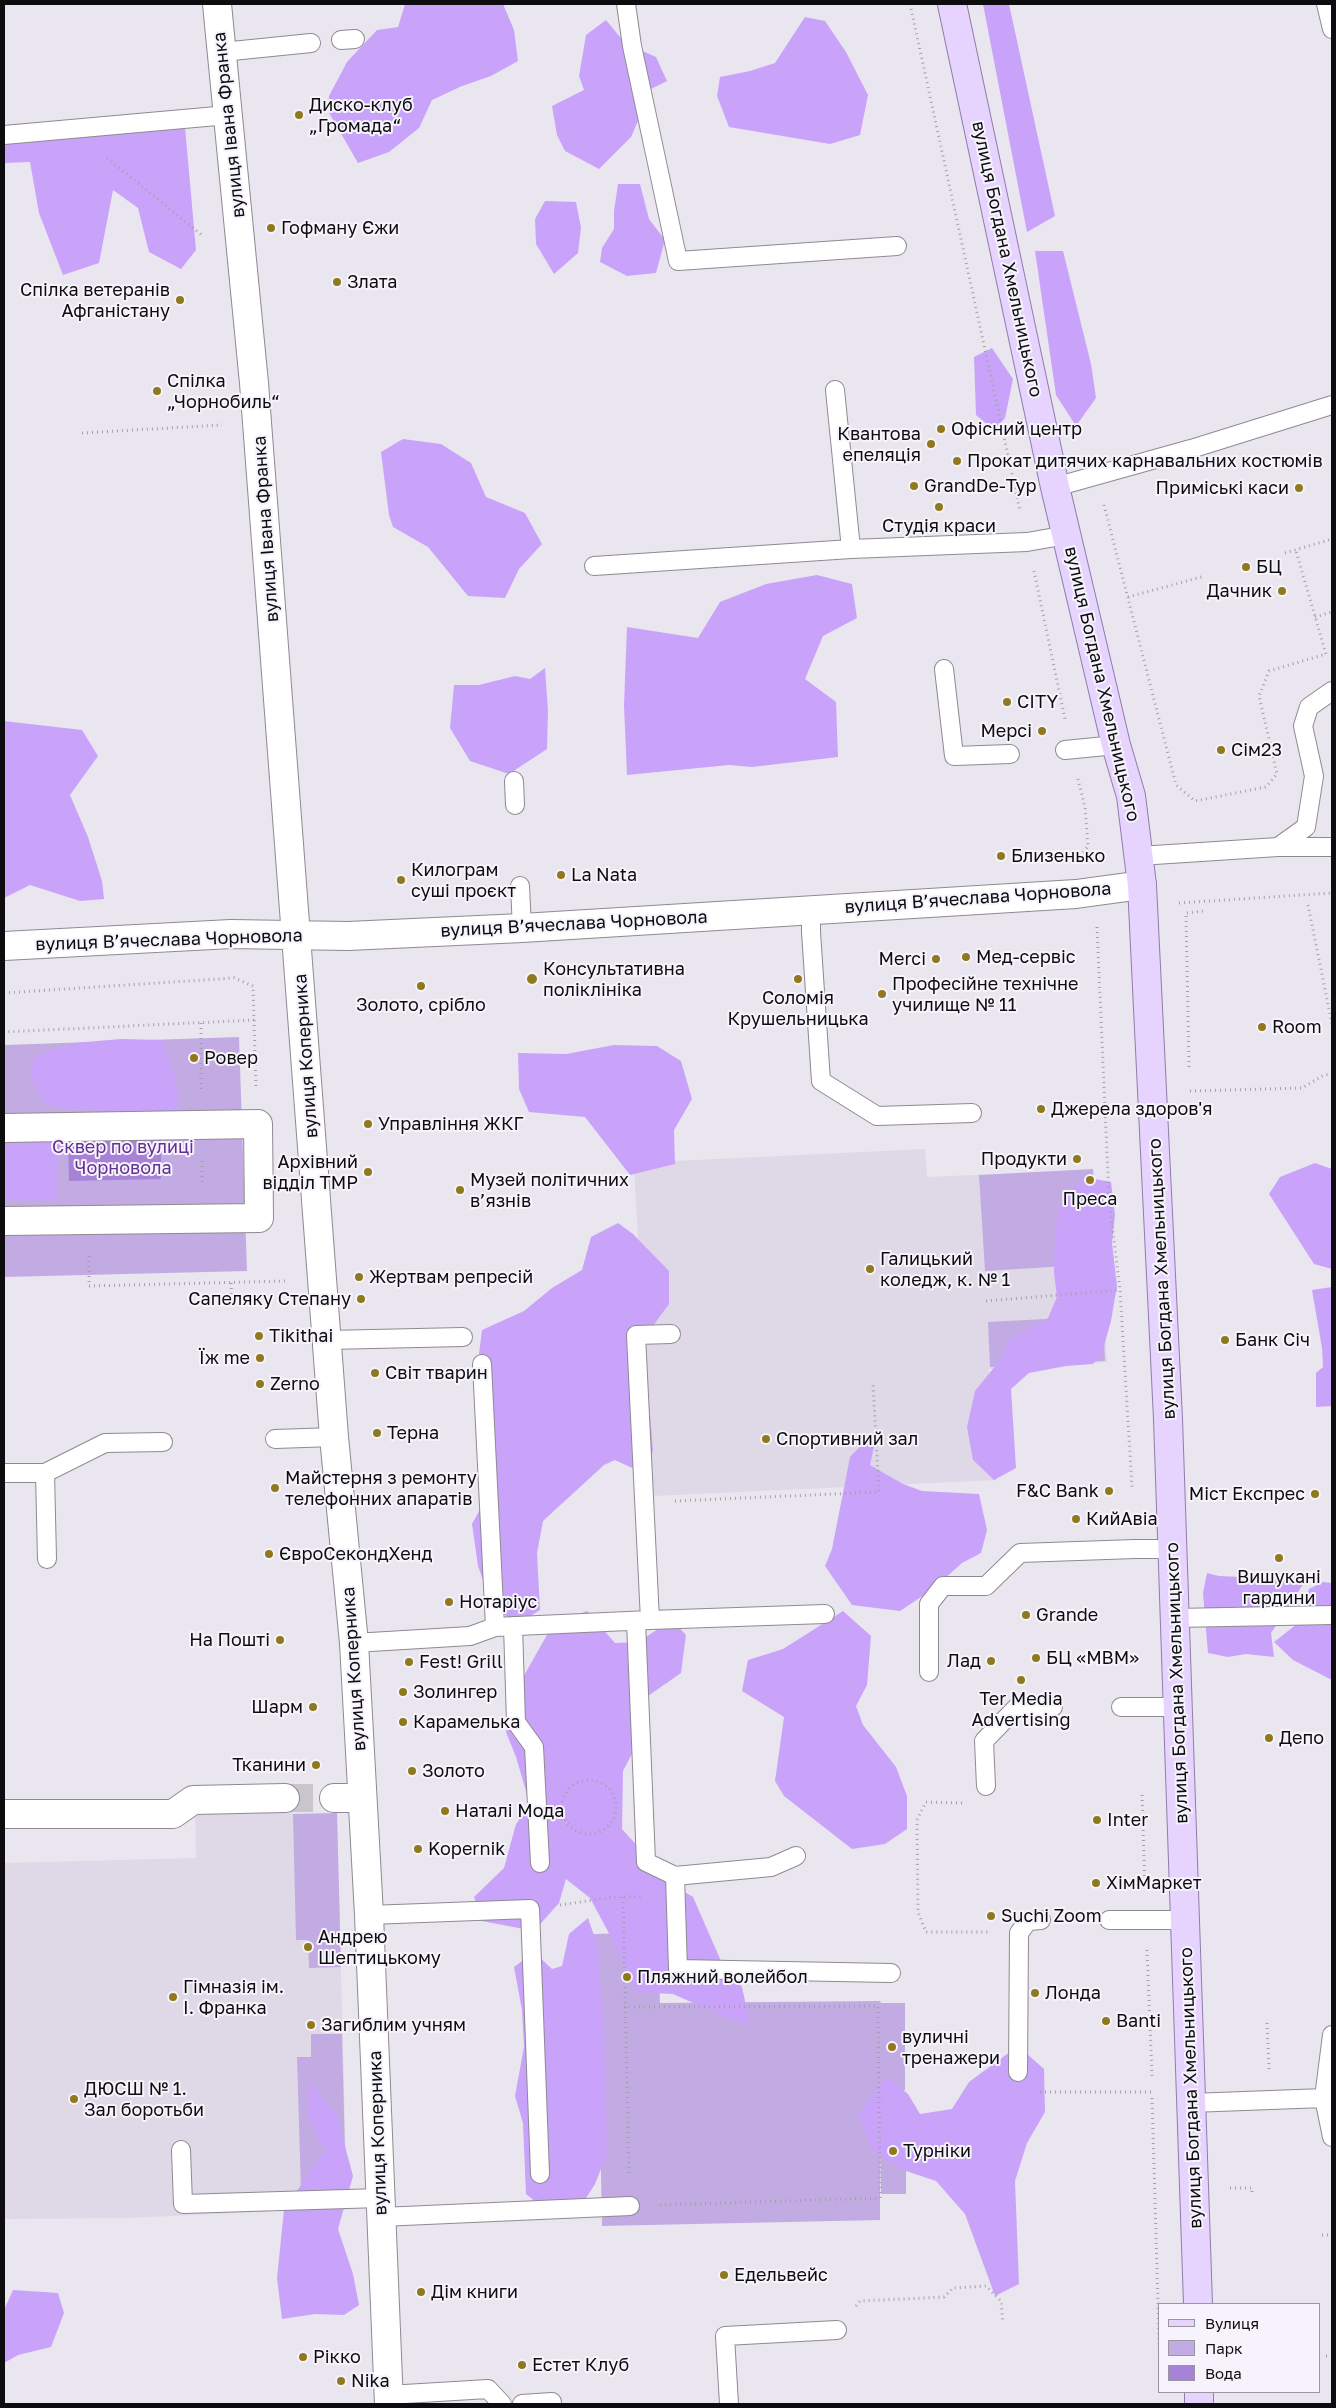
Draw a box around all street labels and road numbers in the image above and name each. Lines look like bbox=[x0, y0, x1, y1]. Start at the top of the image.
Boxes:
street label: вулиця Івана Франка bbox=[208, 31, 250, 219]
street label: вулиця Богдана Хмельницького bbox=[967, 119, 1047, 399]
street label: вулиця Івана Франка bbox=[249, 435, 283, 623]
street label: вулиця Богдана Хмельницького bbox=[1060, 544, 1144, 824]
street label: вулиця Вʼячеслава Чорновола bbox=[844, 878, 1112, 918]
street label: вулиця Вʼячеслава Чорновола bbox=[440, 906, 708, 942]
street label: вулиця Вʼячеслава Чорновола bbox=[35, 925, 303, 955]
street label: вулиця Коперника bbox=[289, 973, 323, 1139]
street label: вулиця Богдана Хмельницького bbox=[1144, 1138, 1180, 1420]
street label: вулиця Богдана Хмельницького bbox=[1161, 1542, 1193, 1824]
street label: вулиця Коперника bbox=[337, 1586, 371, 1752]
street label: вулиця Богдана Хмельницького bbox=[1175, 1947, 1207, 2229]
street label: вулиця Коперника bbox=[364, 2050, 392, 2216]

